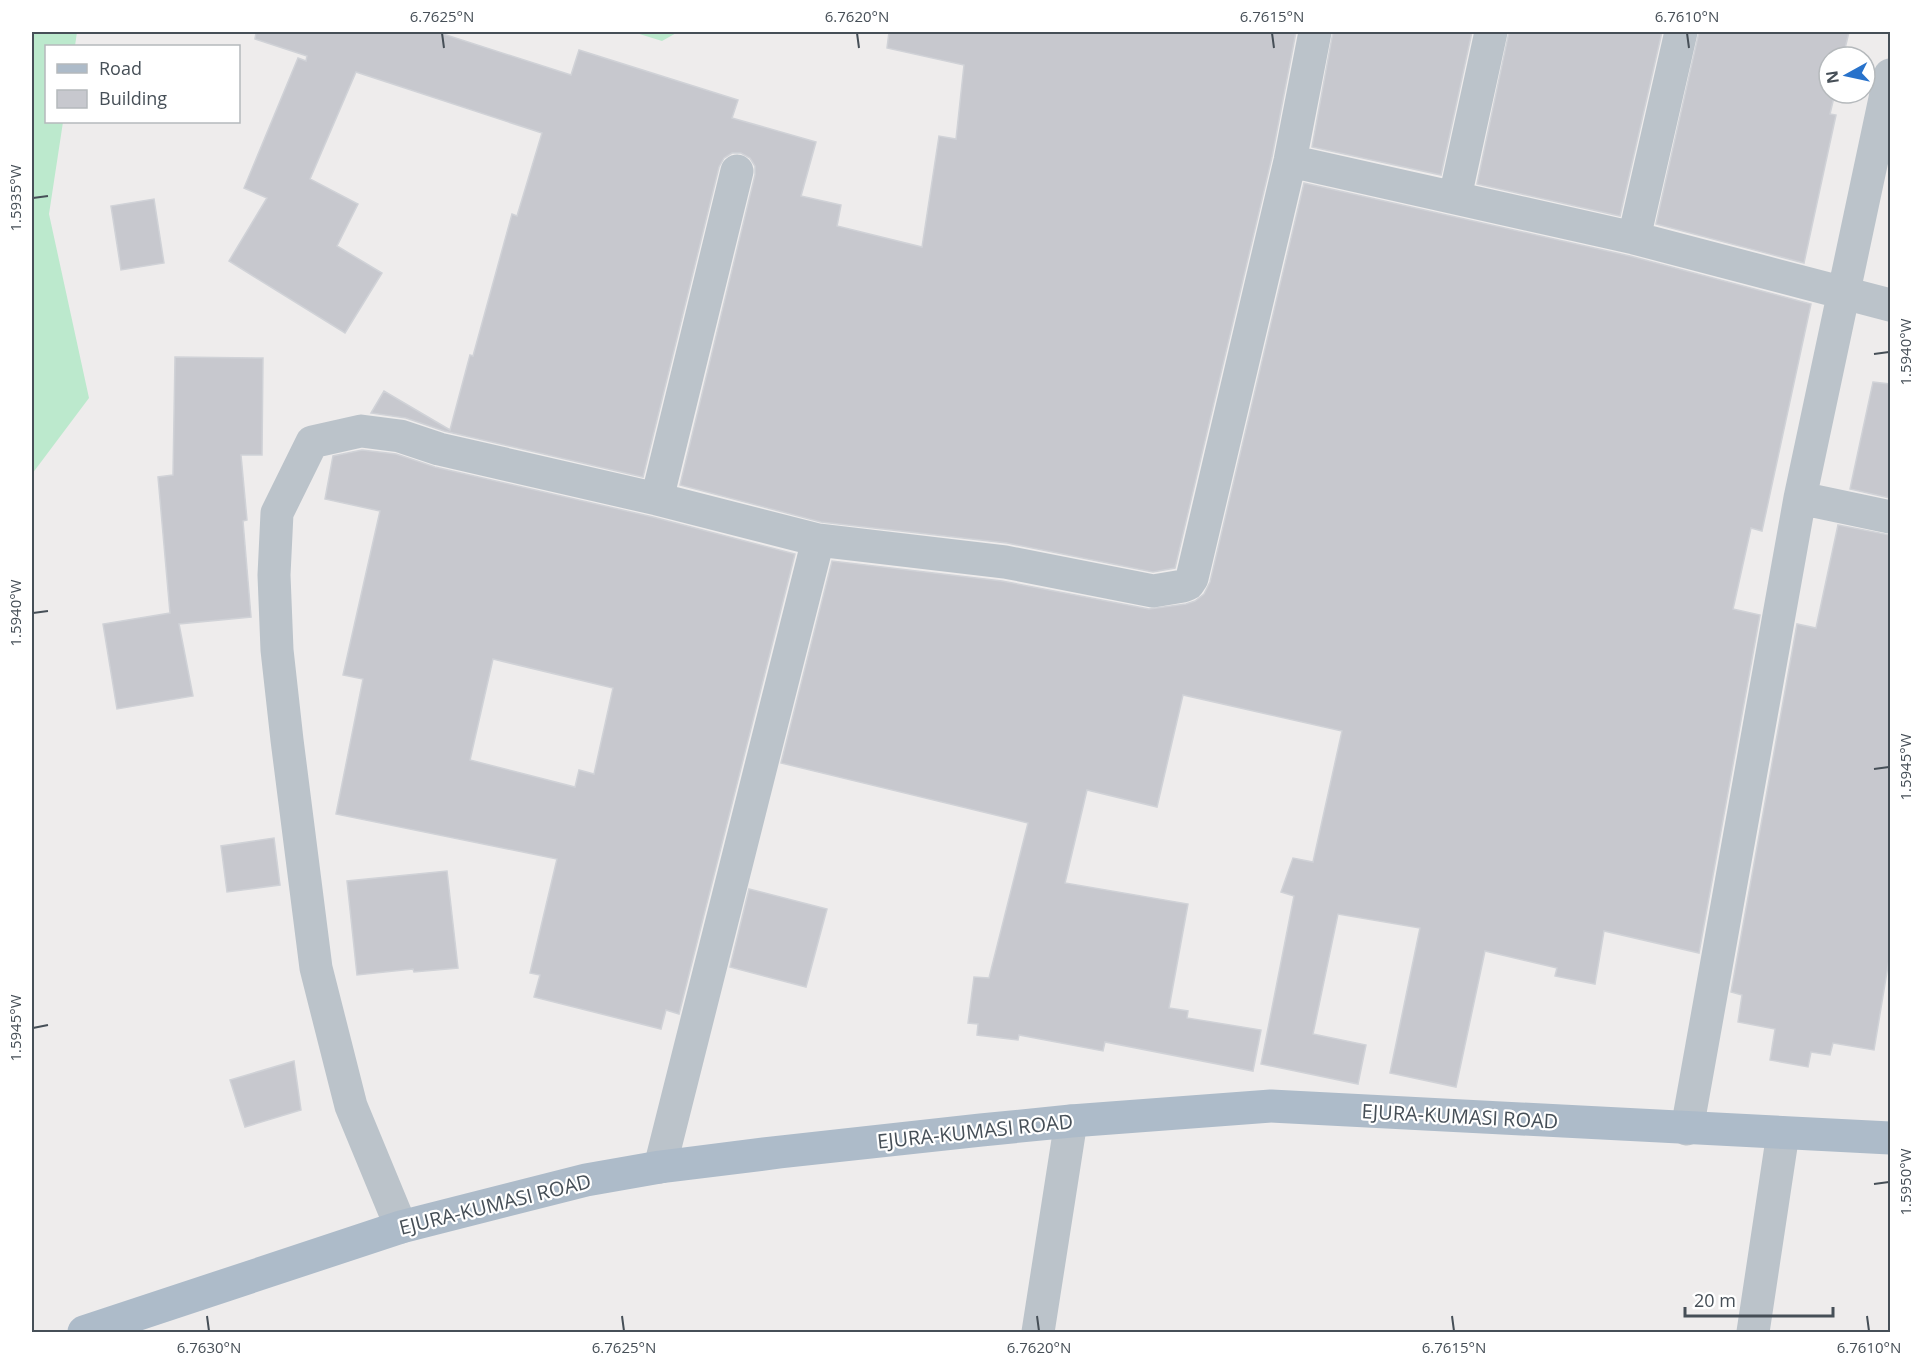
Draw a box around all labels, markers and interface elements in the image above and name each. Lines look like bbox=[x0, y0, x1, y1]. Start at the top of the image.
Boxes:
text: 6.7625°N bbox=[410, 6, 474, 26]
text: 6.7620°N bbox=[825, 6, 889, 26]
text: 6.7615°N bbox=[1240, 6, 1304, 26]
text: 6.7610°N bbox=[1655, 6, 1719, 26]
legend bbox=[45, 45, 240, 123]
north arrow bbox=[1817, 45, 1877, 105]
text: Road bbox=[99, 56, 142, 80]
text: N bbox=[1820, 69, 1844, 85]
text: Building bbox=[99, 86, 167, 110]
text: 1.5935°W bbox=[5, 164, 25, 232]
text: 1.5940°W bbox=[1895, 318, 1915, 386]
text: 1.5940°W bbox=[5, 579, 25, 647]
text: 1.5945°W bbox=[1895, 733, 1915, 801]
text: 1.5945°W bbox=[5, 994, 25, 1062]
street label: EJURA-KUMASI ROAD bbox=[1361, 1097, 1559, 1135]
street label: EJURA-KUMASI ROAD bbox=[876, 1107, 1074, 1155]
text: 1.5950°W bbox=[1895, 1148, 1915, 1216]
street label: EJURA-KUMASI ROAD bbox=[396, 1167, 594, 1241]
scale bar bbox=[1685, 1280, 1834, 1318]
text: 20 m bbox=[1694, 1288, 1736, 1312]
text: 6.7630°N bbox=[177, 1337, 241, 1357]
text: 6.7625°N bbox=[592, 1337, 656, 1357]
text: 6.7620°N bbox=[1007, 1337, 1071, 1357]
text: 6.7615°N bbox=[1422, 1337, 1486, 1357]
text: 6.7610°N bbox=[1837, 1337, 1901, 1357]

